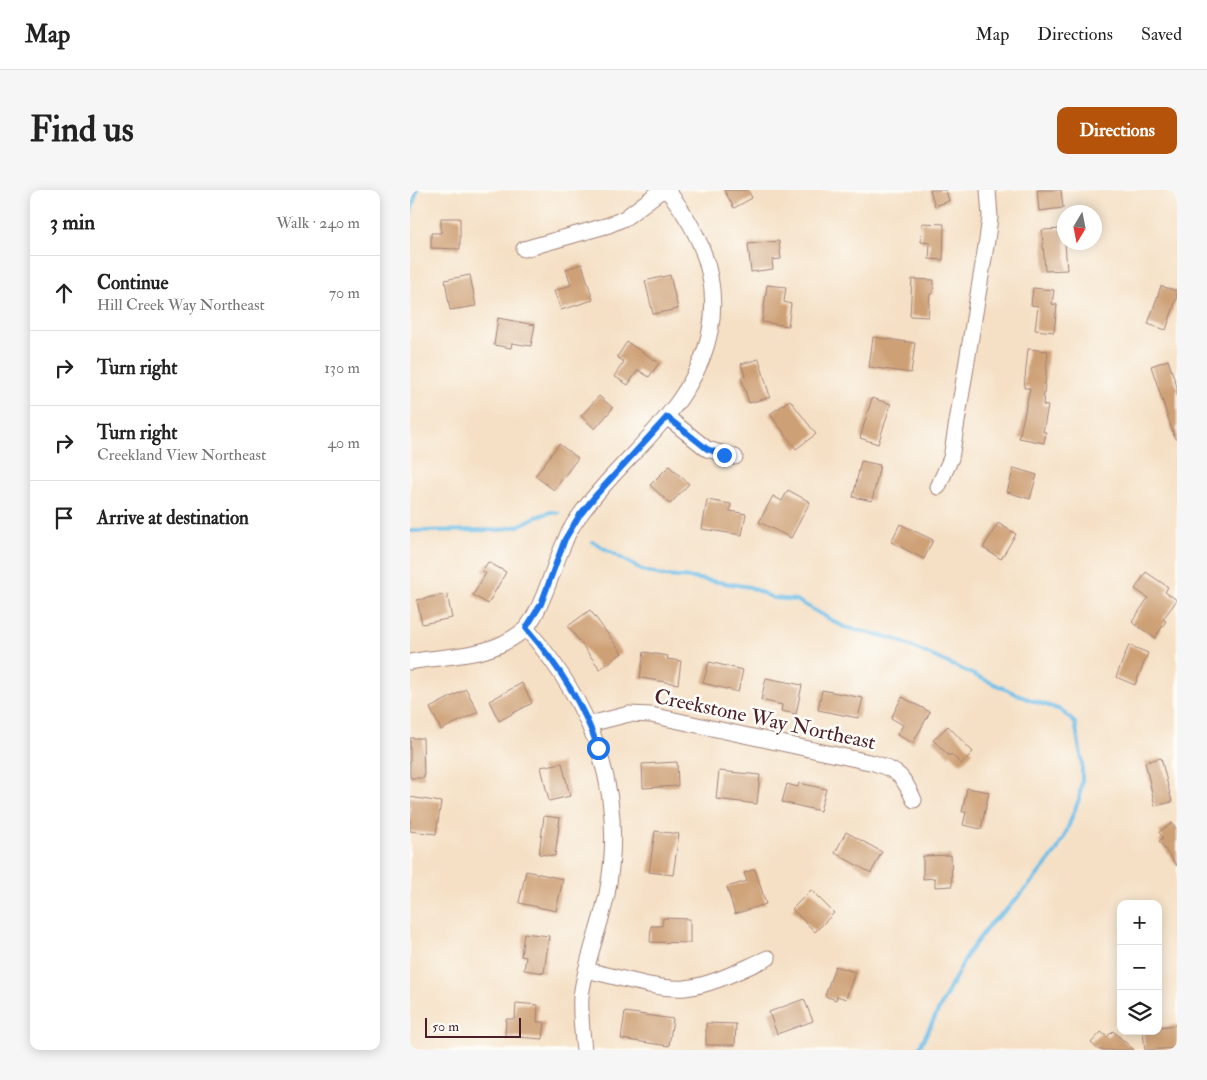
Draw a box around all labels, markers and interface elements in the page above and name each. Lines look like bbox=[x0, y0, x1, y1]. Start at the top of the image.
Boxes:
text: Map bbox=[25, 19, 70, 50]
text: Map bbox=[976, 23, 1009, 46]
text: Directions bbox=[1037, 23, 1113, 46]
text: Saved bbox=[1141, 23, 1182, 46]
button: Directions bbox=[1057, 107, 1177, 154]
text: Find us bbox=[30, 108, 134, 152]
north arrow bbox=[1057, 205, 1102, 250]
text: 3 min bbox=[50, 209, 95, 236]
text: Walk · 240 m bbox=[276, 213, 360, 233]
text: Continue bbox=[97, 271, 168, 295]
icon: ahead bbox=[50, 279, 78, 307]
text: 70 m bbox=[329, 283, 360, 303]
text: Hill Creek Way Northeast bbox=[97, 295, 265, 315]
icon: right bbox=[50, 354, 78, 382]
text: Turn right bbox=[97, 356, 177, 380]
text: 130 m bbox=[324, 358, 360, 378]
text: Turn right bbox=[97, 421, 177, 445]
icon: right bbox=[50, 429, 78, 457]
text: 40 m bbox=[327, 433, 360, 453]
route end bbox=[713, 444, 736, 467]
text: Creekland View Northeast bbox=[97, 445, 266, 465]
icon: arrive bbox=[50, 504, 78, 532]
text: Arrive at destination bbox=[97, 506, 249, 530]
street label: Creekstone Way Northeast bbox=[652, 683, 878, 756]
route start bbox=[587, 737, 610, 760]
map controls bbox=[1117, 900, 1162, 1035]
button: + bbox=[1117, 900, 1162, 945]
button: − bbox=[1117, 945, 1162, 990]
button: layers bbox=[1117, 990, 1162, 1035]
scale bar bbox=[425, 1015, 521, 1038]
text: 50 m bbox=[432, 1018, 459, 1035]

